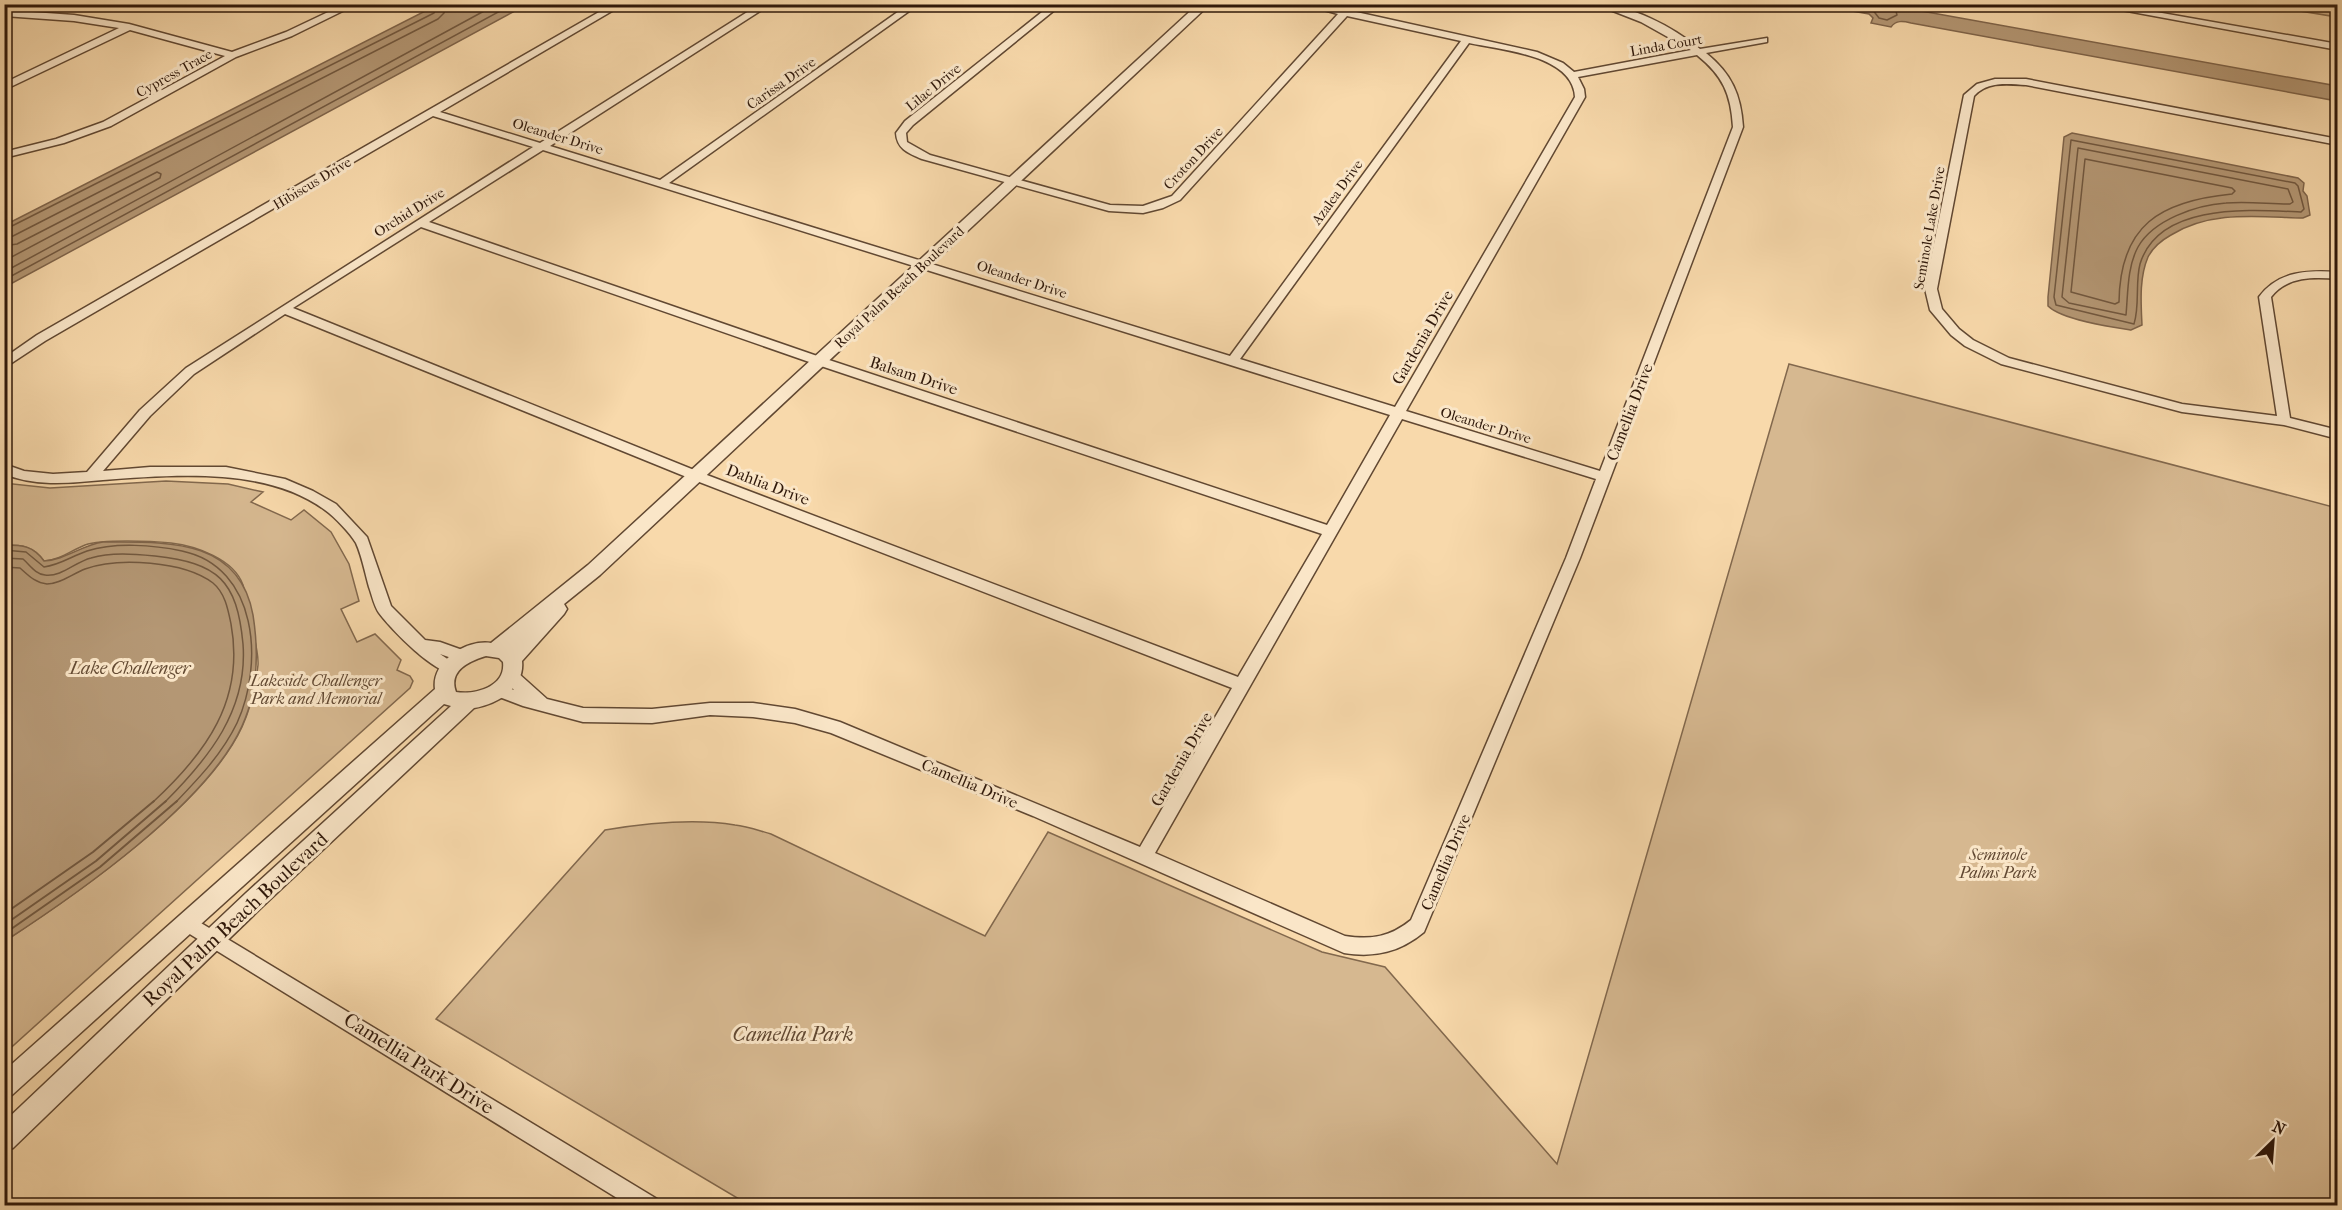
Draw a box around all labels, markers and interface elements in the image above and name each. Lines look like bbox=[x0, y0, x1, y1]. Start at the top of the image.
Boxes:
street label: Linda Court bbox=[1629, 31, 1704, 60]
street label: Cypress Trace bbox=[133, 45, 215, 101]
street label: Carissa Drive bbox=[744, 53, 819, 113]
street label: Lilac Drive bbox=[902, 60, 964, 115]
street label: Oleander Drive bbox=[510, 115, 605, 158]
street label: Croton Drive bbox=[1160, 123, 1227, 193]
street label: Hibiscus Drive bbox=[270, 153, 354, 213]
street label: Azalea Drive bbox=[1308, 156, 1367, 229]
street label: Seminole Lake Drive bbox=[1910, 165, 1949, 291]
street label: Orchid Drive bbox=[371, 184, 448, 241]
street label: Royal Palm Beach Boulevard bbox=[831, 222, 968, 352]
street label: Oleander Drive bbox=[975, 257, 1069, 302]
street label: Gardenia Drive bbox=[1388, 287, 1457, 388]
street label: Balsam Drive bbox=[867, 352, 960, 399]
street label: Camellia Drive bbox=[1602, 361, 1657, 464]
street label: Oleander Drive bbox=[1438, 404, 1533, 447]
street label: Dahlia Drive bbox=[723, 460, 812, 509]
water label: Lake Challenger bbox=[68, 658, 192, 679]
park label: Lakeside Challenger Park and Memorial bbox=[249, 671, 384, 708]
street label: Gardenia Drive bbox=[1147, 709, 1216, 810]
street label: Camellia Drive bbox=[919, 755, 1021, 812]
street label: Camellia Drive bbox=[1417, 811, 1474, 913]
street label: Royal Palm Beach Boulevard bbox=[138, 827, 334, 1011]
park label: Seminole Palms Park bbox=[1958, 845, 2037, 882]
street label: Camellia Park Drive bbox=[340, 1008, 498, 1119]
park label: Camellia Park bbox=[733, 1023, 853, 1046]
north arrow bbox=[2243, 1111, 2303, 1171]
text: N bbox=[2270, 1117, 2289, 1139]

